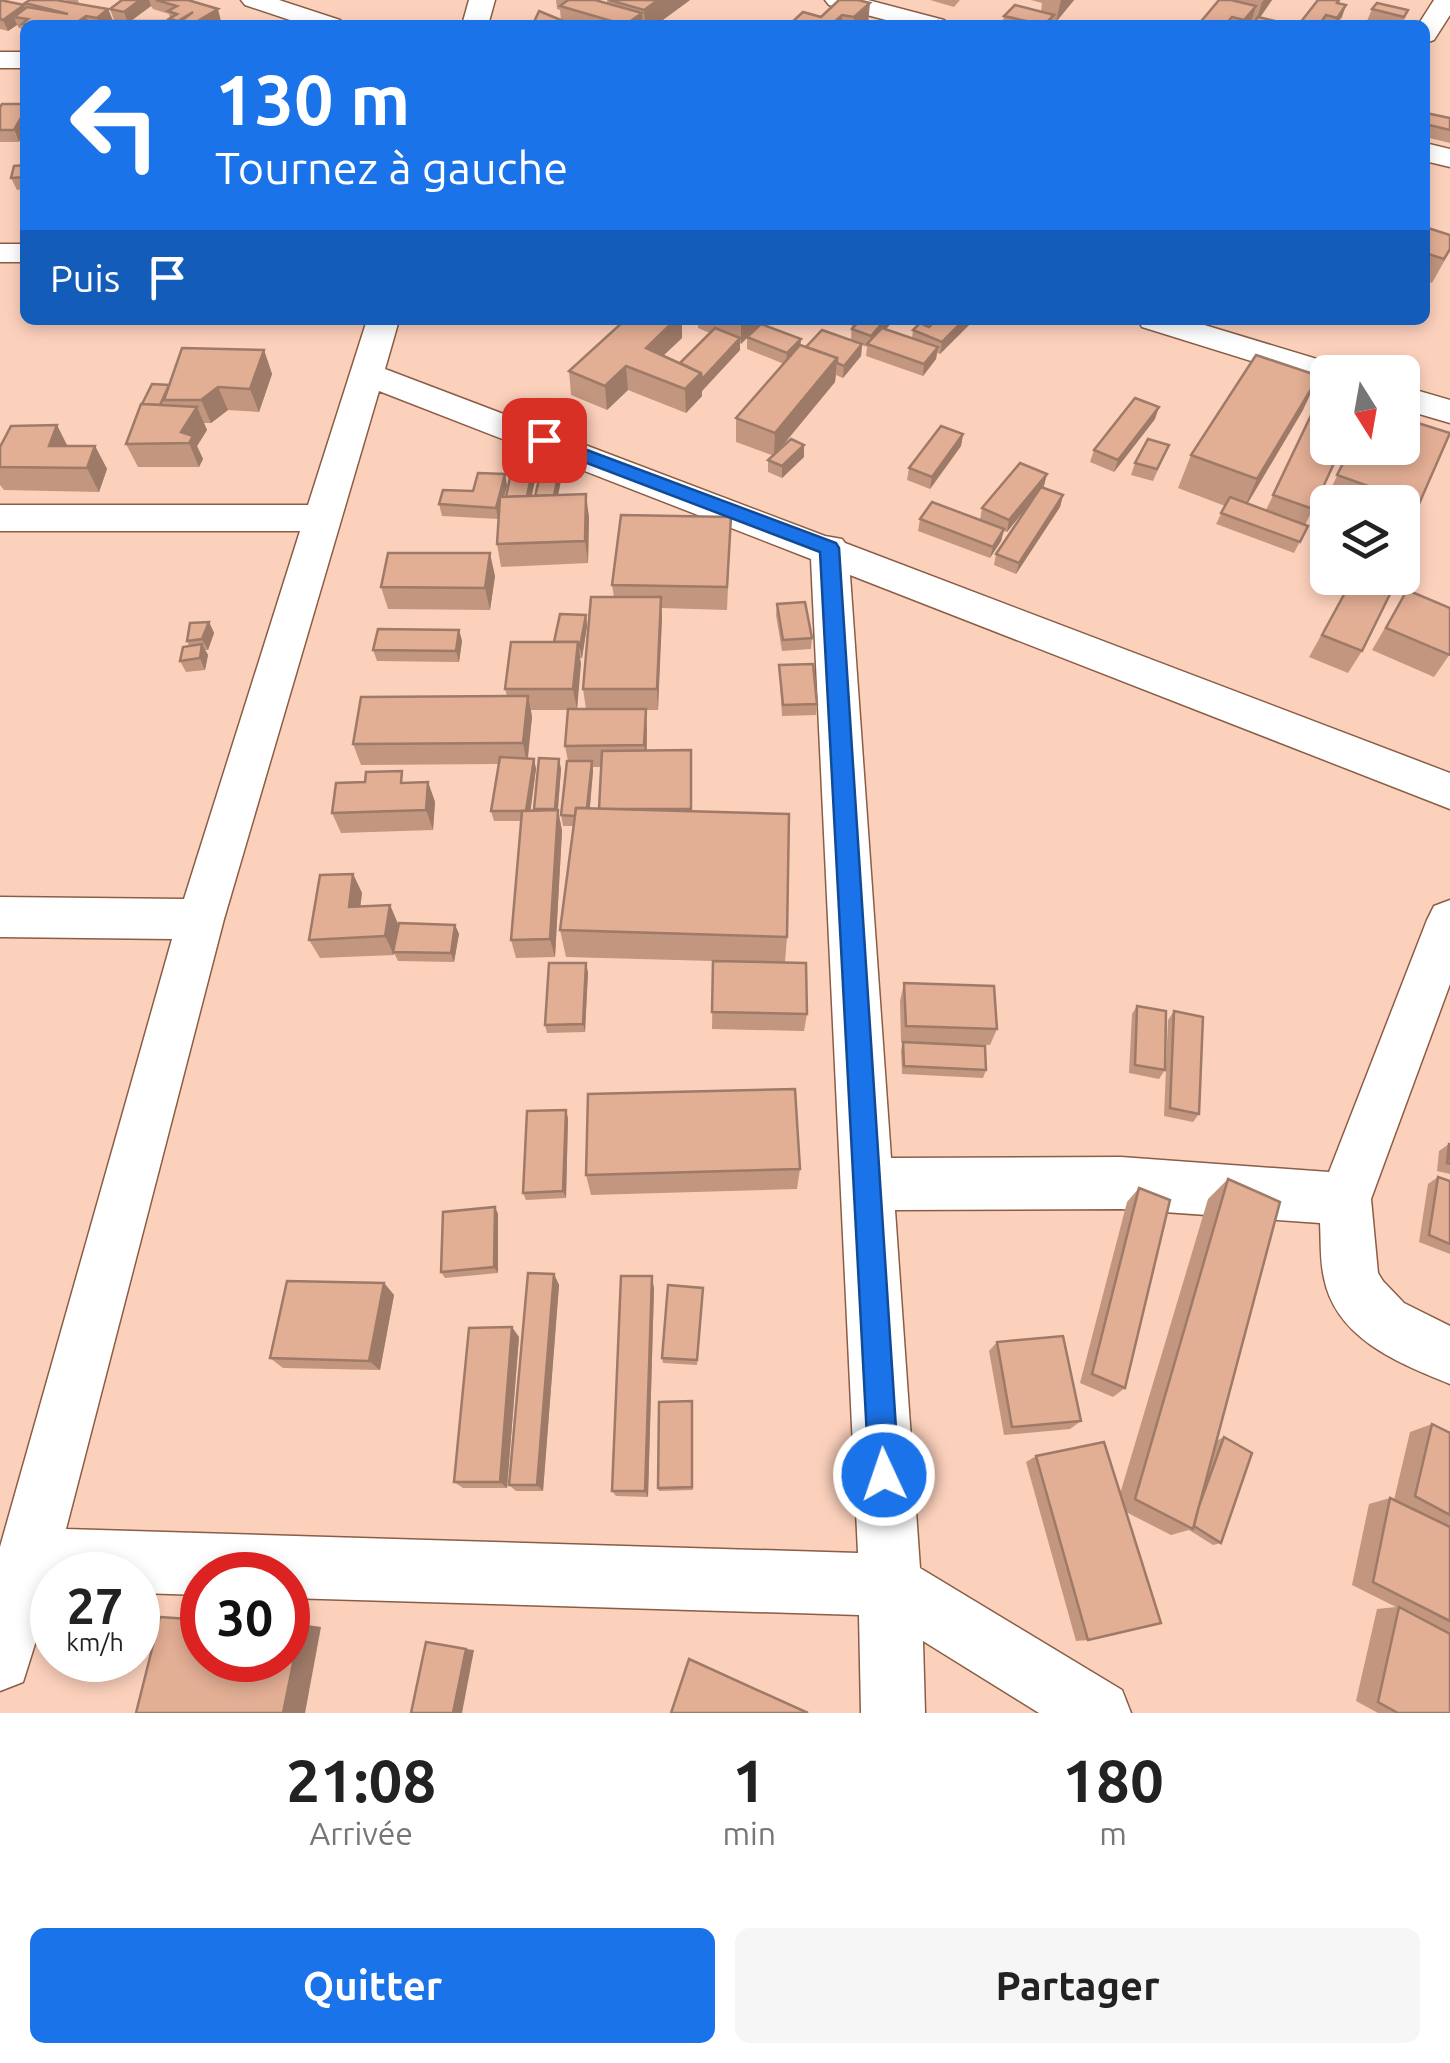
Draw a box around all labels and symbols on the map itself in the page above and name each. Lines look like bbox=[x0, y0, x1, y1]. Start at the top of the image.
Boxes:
north arrow bbox=[1310, 355, 1420, 465]
pin bbox=[502, 398, 587, 483]
position arrow bbox=[832, 1423, 936, 1527]
speed limit sign: 30 bbox=[180, 1552, 310, 1682]

